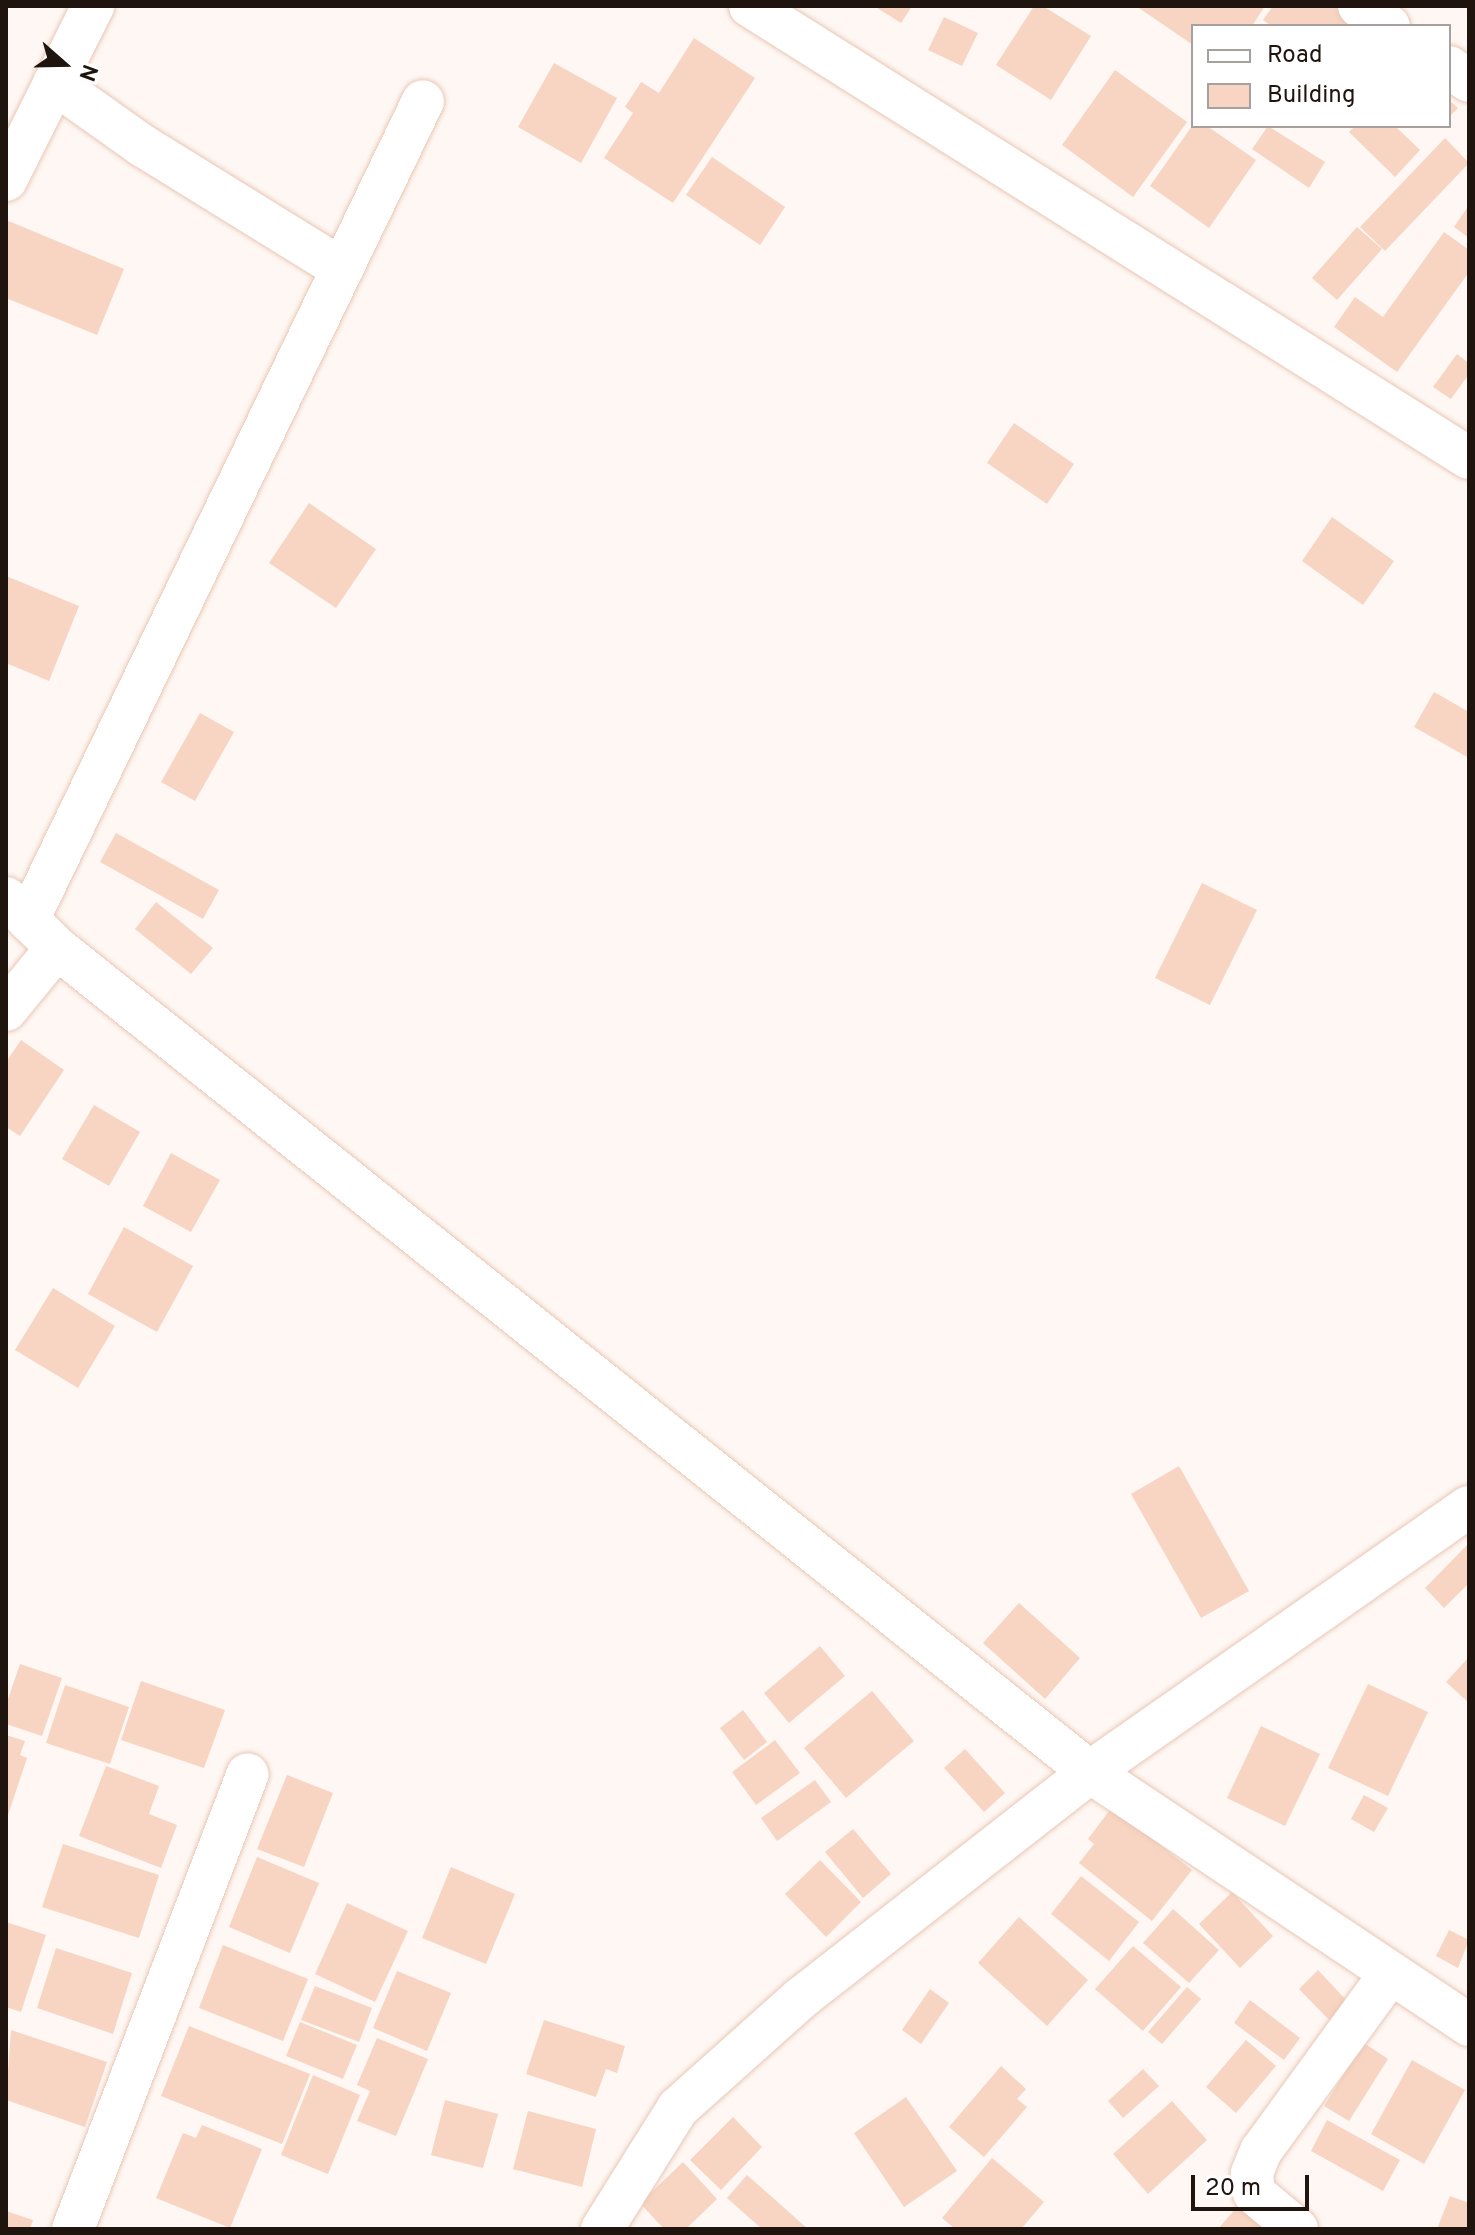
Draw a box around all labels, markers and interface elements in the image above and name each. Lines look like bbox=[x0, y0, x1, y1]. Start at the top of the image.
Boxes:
north arrow bbox=[24, 24, 104, 104]
legend bbox=[1191, 24, 1451, 128]
text: Road bbox=[1267, 41, 1323, 71]
text: N bbox=[72, 60, 102, 84]
text: Building bbox=[1267, 81, 1356, 111]
scale bar bbox=[1195, 2159, 1313, 2209]
text: 20 m bbox=[1205, 2174, 1261, 2204]

